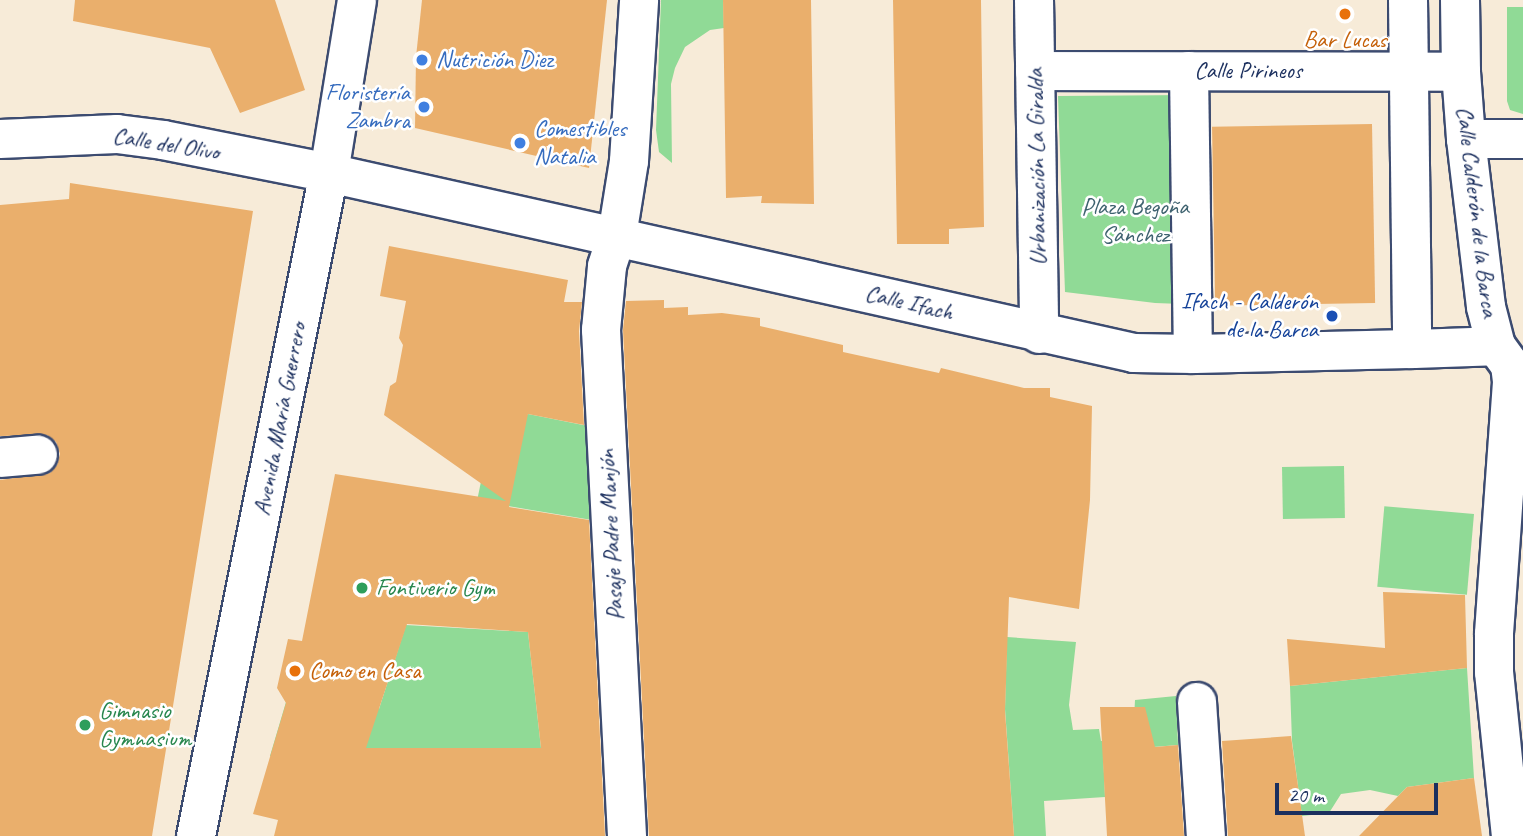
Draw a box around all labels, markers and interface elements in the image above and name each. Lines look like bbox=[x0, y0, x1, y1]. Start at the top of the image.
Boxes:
marker: Bar Lucas bbox=[1337, 6, 1353, 22]
place label: Bar Lucas bbox=[1304, 26, 1386, 54]
place label: Nutrición Diez bbox=[436, 46, 553, 74]
marker: Nutrición Diez bbox=[414, 52, 430, 68]
street label: Calle Pirineos bbox=[1194, 57, 1302, 85]
street label: Urbanización La Giralda bbox=[1021, 68, 1053, 266]
place label: Floristería Zambra bbox=[325, 79, 410, 135]
marker: Floristería Zambra bbox=[416, 99, 432, 115]
street label: Calle Calderón de la Barca bbox=[1450, 104, 1504, 320]
place label: Comestibles Natalia bbox=[534, 115, 626, 171]
street label: Calle del Olivo bbox=[110, 121, 222, 167]
marker: Comestibles Natalia bbox=[512, 135, 528, 151]
park label: Plaza Begoña Sánchez bbox=[1081, 193, 1189, 249]
street label: Calle Ifach bbox=[862, 279, 956, 327]
place label: Ifach - Calderón de la Barca bbox=[1181, 288, 1318, 344]
marker: Ifach - Calderón de la Barca bbox=[1324, 308, 1340, 324]
street label: Avenida María Guerrero bbox=[247, 320, 313, 518]
street label: Pasaje Padre Manjón bbox=[592, 448, 630, 622]
place label: Fontiverio Gym bbox=[376, 574, 496, 602]
marker: Fontiverio Gym bbox=[354, 580, 370, 596]
place label: Como en Casa bbox=[309, 657, 421, 685]
marker: Como en Casa bbox=[287, 663, 303, 679]
place label: Gimnasio Gymnasium bbox=[99, 697, 191, 753]
marker: Gimnasio Gymnasium bbox=[77, 717, 93, 733]
scale bar bbox=[1278, 770, 1441, 814]
text: 20 m bbox=[1288, 782, 1324, 808]

